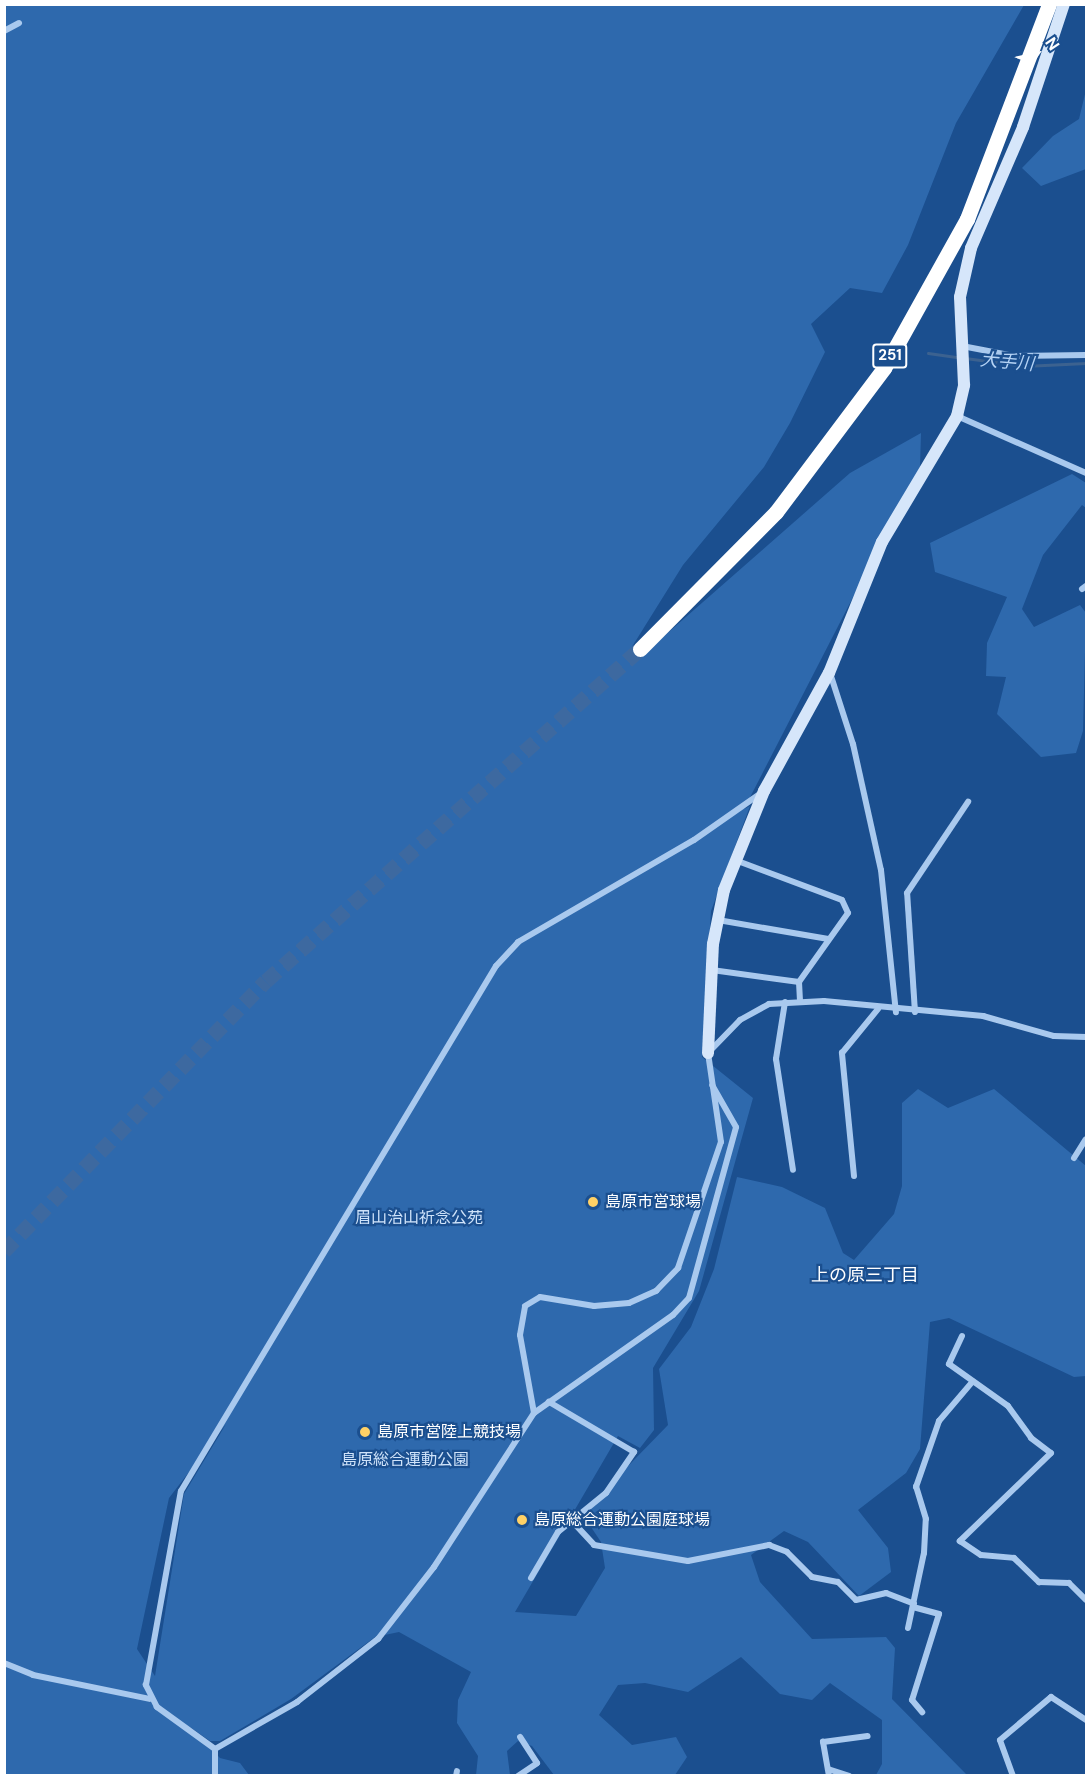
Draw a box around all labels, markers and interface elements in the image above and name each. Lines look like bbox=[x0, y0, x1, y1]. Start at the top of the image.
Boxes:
north arrow bbox=[1007, 24, 1067, 84]
text: N bbox=[1040, 33, 1064, 54]
road number: 251 bbox=[872, 344, 908, 368]
water label: 大手川 bbox=[979, 349, 1035, 375]
place label: 島原市営球場 bbox=[605, 1192, 701, 1212]
marker: 島原市営球場 bbox=[586, 1195, 600, 1209]
park label: 眉山治山祈念公苑 bbox=[355, 1208, 483, 1228]
district label: 上の原三丁目 bbox=[811, 1264, 919, 1286]
place label: 島原市営陸上競技場 bbox=[377, 1422, 521, 1442]
marker: 島原市営陸上競技場 bbox=[358, 1425, 372, 1439]
park label: 島原総合運動公園 bbox=[341, 1450, 469, 1470]
place label: 島原総合運動公園庭球場 bbox=[534, 1510, 710, 1530]
marker: 島原総合運動公園庭球場 bbox=[515, 1513, 529, 1527]

